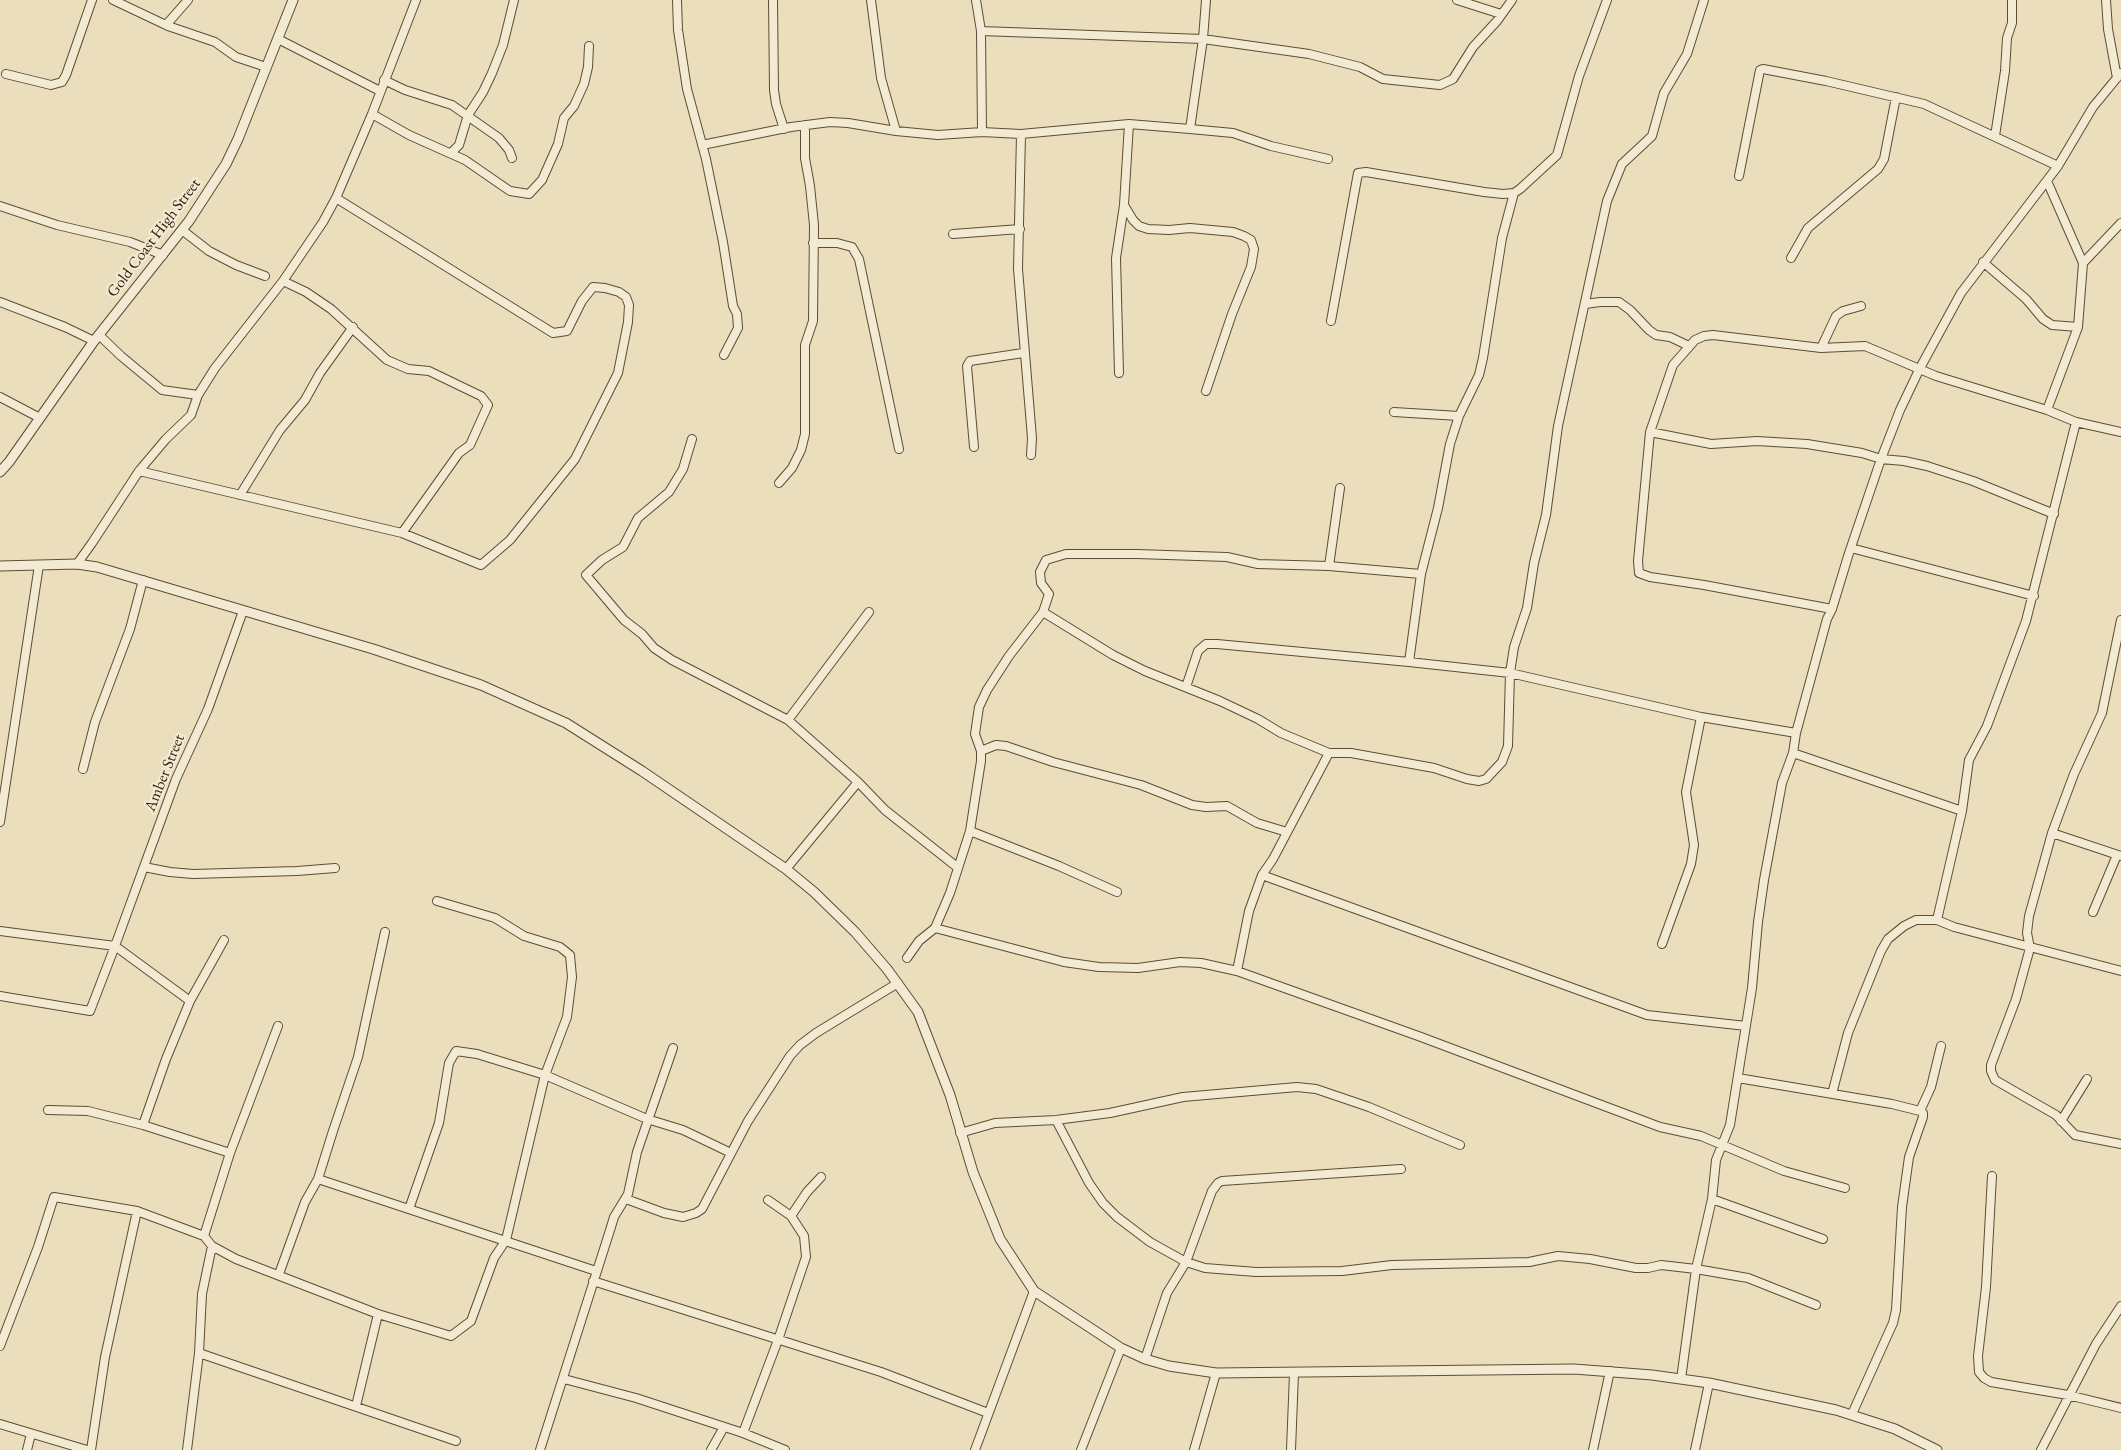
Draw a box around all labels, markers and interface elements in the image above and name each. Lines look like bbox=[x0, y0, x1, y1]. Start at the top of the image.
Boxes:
street label: Gold Coast High Street bbox=[103, 175, 205, 301]
street label: Amber Street bbox=[141, 732, 189, 814]

